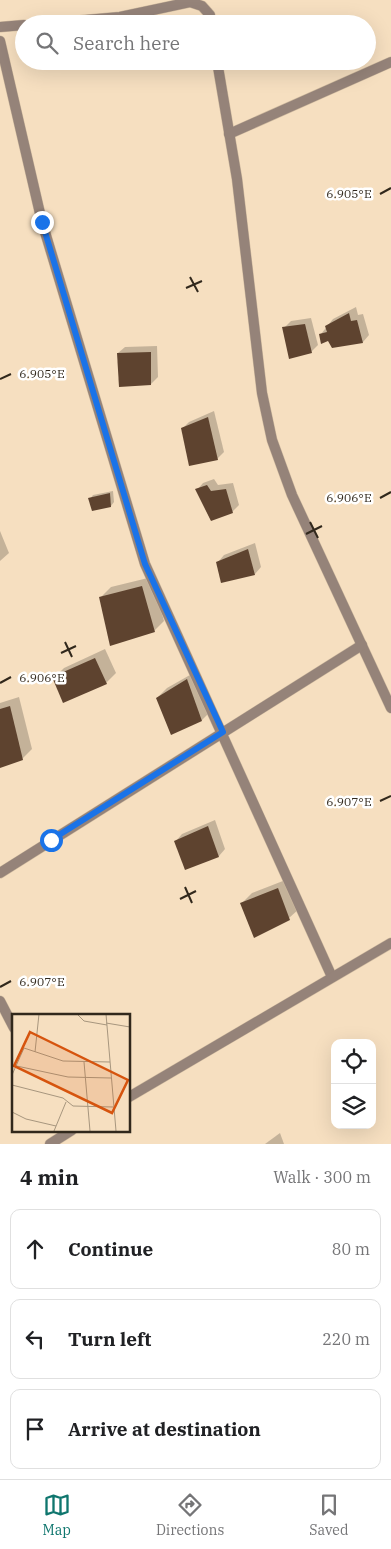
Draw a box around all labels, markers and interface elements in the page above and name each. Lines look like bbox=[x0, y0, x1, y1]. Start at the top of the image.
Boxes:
search box bbox=[15, 15, 376, 70]
icon: search bbox=[33, 29, 61, 57]
text: Search here bbox=[73, 31, 180, 55]
text: 6.905°E bbox=[326, 186, 372, 201]
route end bbox=[31, 211, 54, 234]
text: 6.905°E bbox=[19, 366, 65, 381]
text: 6.906°E bbox=[326, 490, 372, 505]
text: 6.906°E bbox=[19, 670, 65, 685]
text: 6.907°E bbox=[326, 794, 372, 809]
route start bbox=[40, 829, 63, 852]
text: 6.907°E bbox=[19, 974, 65, 989]
inset map bbox=[12, 1014, 130, 1132]
map controls bbox=[331, 1039, 376, 1129]
button: locate bbox=[331, 1039, 376, 1084]
button: layers bbox=[331, 1084, 376, 1129]
text: 4 min bbox=[20, 1163, 79, 1191]
text: Walk · 300 m bbox=[273, 1167, 371, 1187]
icon: ahead bbox=[21, 1235, 49, 1263]
text: Continue bbox=[68, 1237, 153, 1261]
text: 80 m bbox=[332, 1239, 370, 1259]
icon: left bbox=[21, 1325, 49, 1353]
text: Turn left bbox=[68, 1327, 151, 1351]
text: 220 m bbox=[322, 1329, 370, 1349]
icon: arrive bbox=[21, 1415, 49, 1443]
text: Arrive at destination bbox=[68, 1417, 261, 1441]
tab: Map bbox=[43, 1491, 71, 1539]
tab: Directions bbox=[156, 1491, 224, 1539]
tab: Saved bbox=[309, 1491, 348, 1539]

